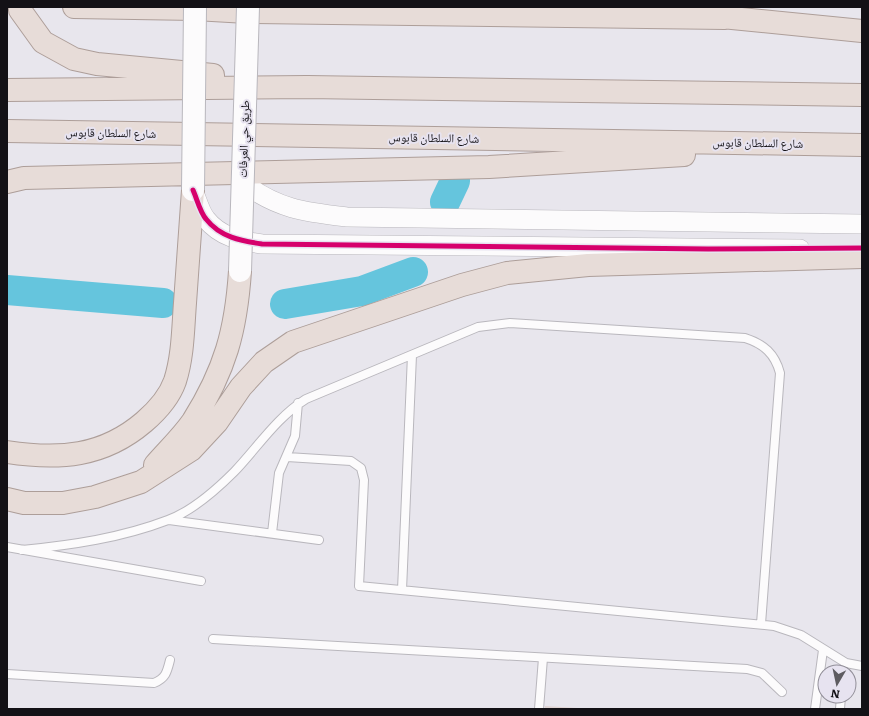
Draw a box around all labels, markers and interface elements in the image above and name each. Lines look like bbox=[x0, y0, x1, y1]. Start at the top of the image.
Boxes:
street label: طريق حي العرفات bbox=[233, 100, 255, 178]
street label: شارع السلطان قابوس bbox=[66, 122, 157, 142]
street label: شارع السلطان قابوس bbox=[389, 127, 480, 147]
street label: شارع السلطان قابوس bbox=[713, 132, 804, 152]
north arrow bbox=[817, 664, 857, 704]
text: N bbox=[829, 686, 841, 703]

